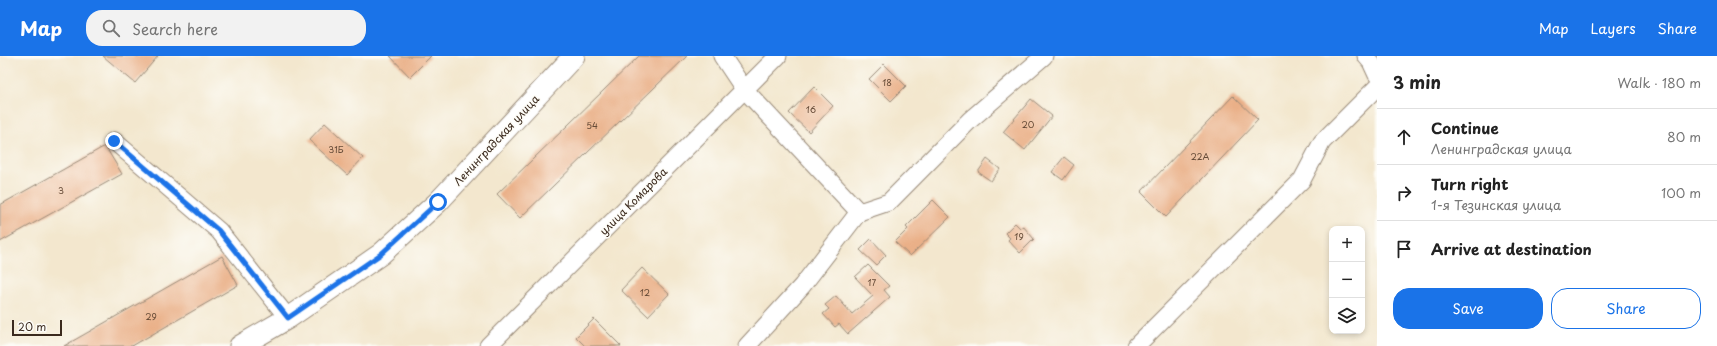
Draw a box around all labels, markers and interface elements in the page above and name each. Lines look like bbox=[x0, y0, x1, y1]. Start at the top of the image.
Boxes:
search box bbox=[86, 10, 366, 46]
text: Map bbox=[20, 14, 62, 42]
icon: search bbox=[100, 17, 122, 39]
text: Search here bbox=[132, 17, 218, 40]
text: Map bbox=[1539, 18, 1569, 39]
text: Layers bbox=[1591, 18, 1636, 39]
text: Share bbox=[1658, 18, 1697, 39]
text: 3 min bbox=[1393, 69, 1441, 95]
text: Walk · 180 m bbox=[1618, 73, 1701, 92]
house number: 18 bbox=[882, 75, 892, 89]
street label: Ленинградская улица bbox=[449, 91, 543, 189]
house number: 16 bbox=[806, 102, 816, 116]
text: Continue bbox=[1431, 116, 1499, 139]
house number: 20 bbox=[1022, 117, 1035, 131]
house number: 54 bbox=[586, 118, 598, 132]
icon: ahead bbox=[1393, 126, 1415, 148]
text: 80 m bbox=[1667, 127, 1701, 146]
route end bbox=[105, 132, 123, 150]
text: Ленинградская улица bbox=[1431, 139, 1572, 158]
house number: 31Б bbox=[328, 142, 344, 156]
house number: 22А bbox=[1190, 149, 1210, 163]
street label: улица Комарова bbox=[595, 163, 671, 239]
text: Turn right bbox=[1431, 172, 1508, 195]
icon: right bbox=[1393, 182, 1415, 204]
house number: 3 bbox=[58, 183, 64, 197]
text: 100 m bbox=[1661, 183, 1701, 202]
route start bbox=[429, 193, 447, 211]
text: 1-я Тезинская улица bbox=[1431, 195, 1561, 214]
map controls bbox=[1329, 226, 1365, 334]
button: + bbox=[1329, 226, 1365, 262]
house number: 19 bbox=[1014, 229, 1024, 243]
text: Arrive at destination bbox=[1431, 237, 1592, 260]
icon: arrive bbox=[1393, 238, 1415, 260]
button: − bbox=[1329, 262, 1365, 298]
house number: 17 bbox=[868, 275, 877, 289]
house number: 12 bbox=[640, 285, 650, 299]
button: Save bbox=[1393, 288, 1543, 329]
button: Share bbox=[1551, 288, 1701, 329]
button: layers bbox=[1329, 298, 1365, 334]
house number: 29 bbox=[145, 309, 157, 323]
scale bar bbox=[12, 318, 62, 337]
text: 20 m bbox=[18, 318, 46, 335]

